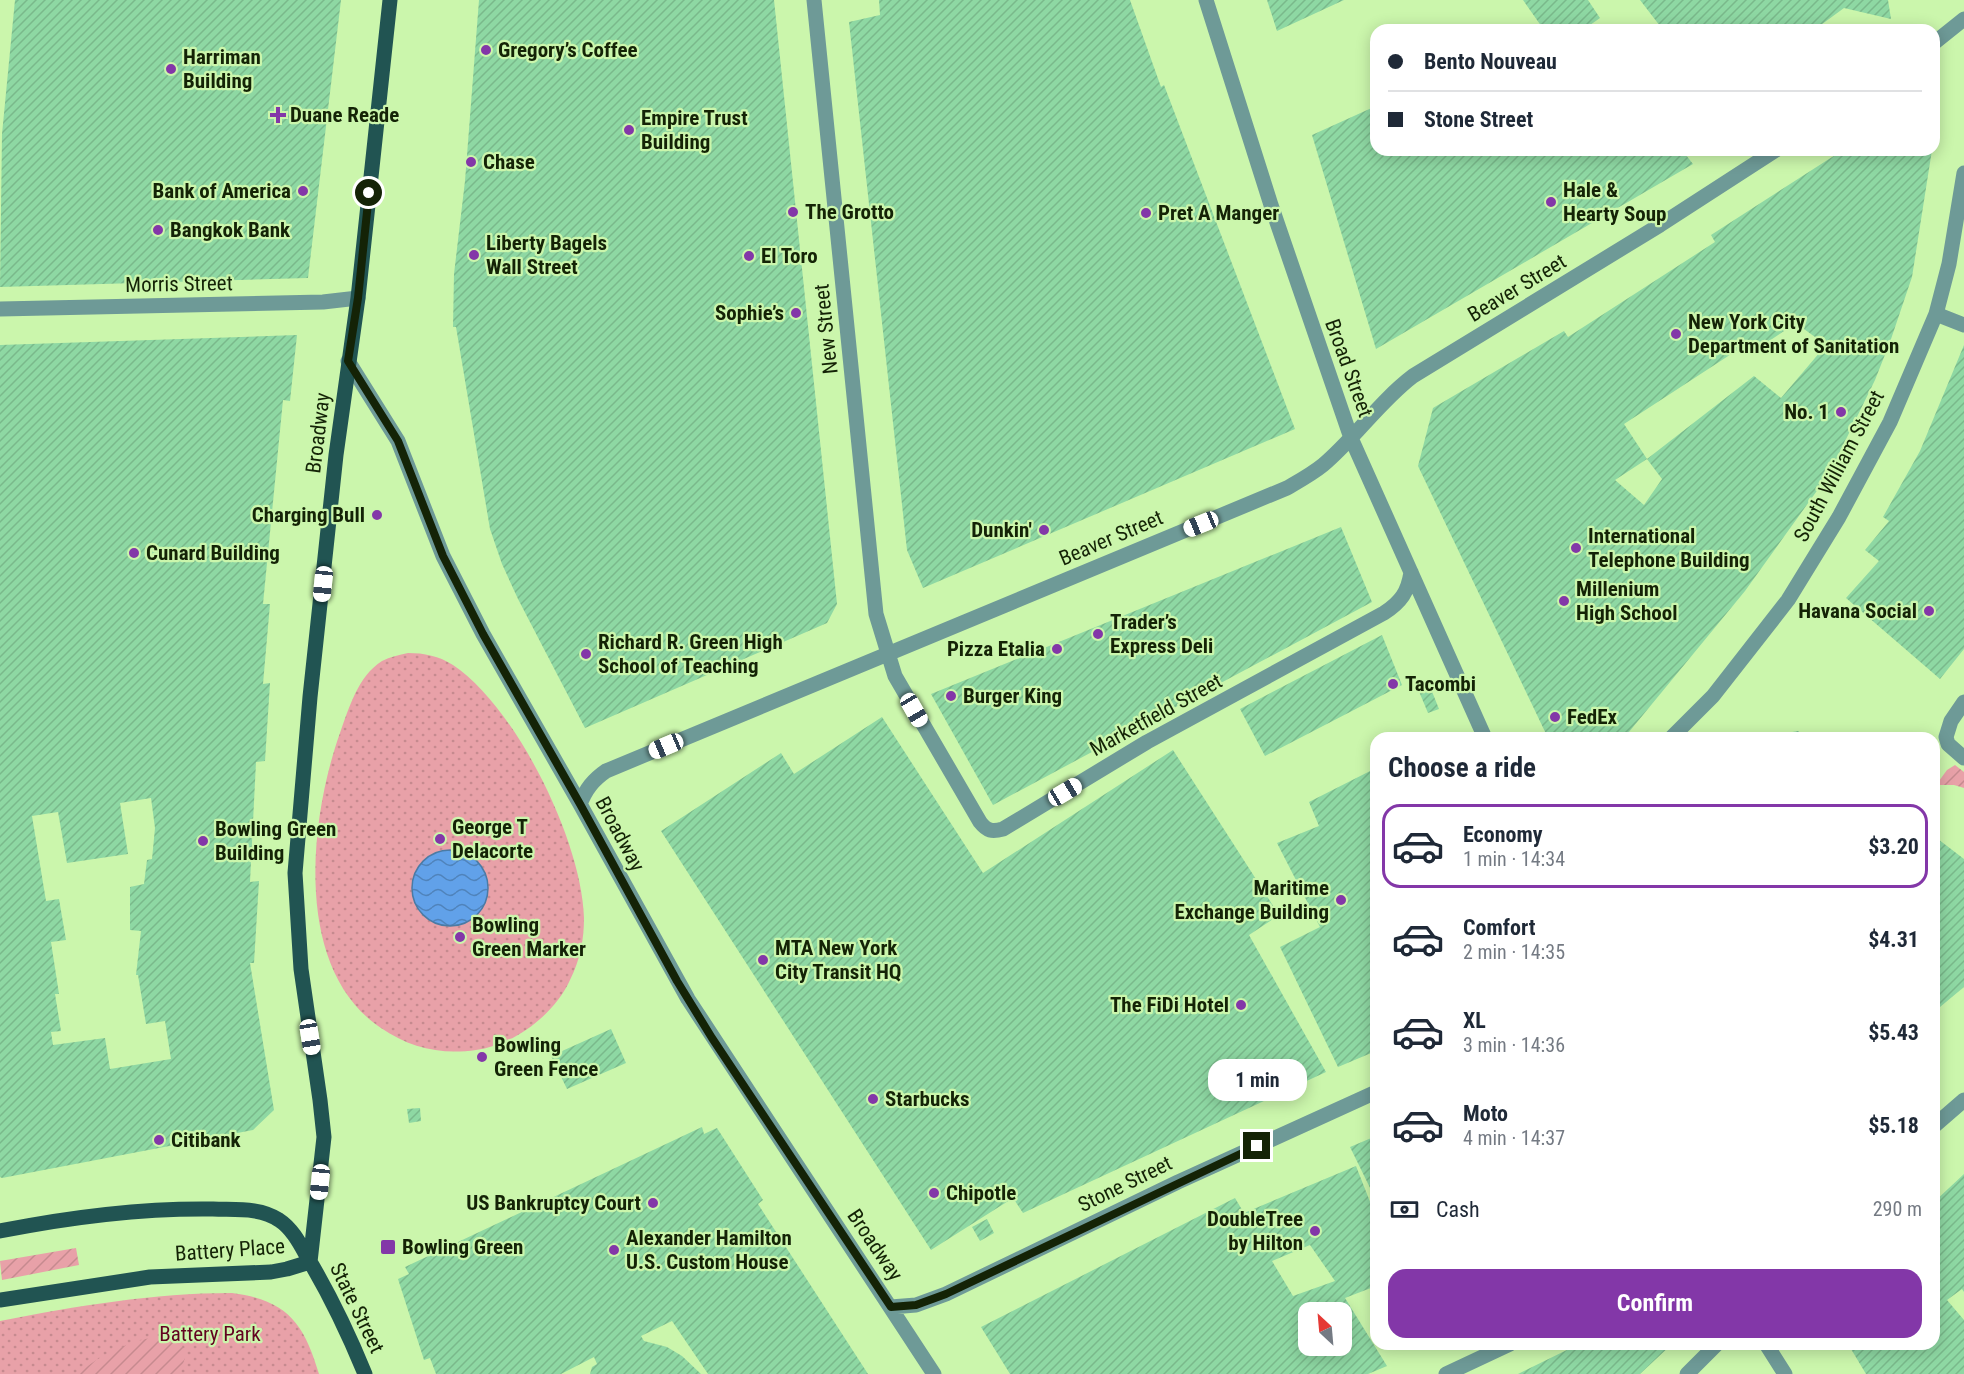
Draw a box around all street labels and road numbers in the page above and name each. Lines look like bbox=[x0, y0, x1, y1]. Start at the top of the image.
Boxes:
street label: Beaver Street bbox=[1464, 249, 1570, 327]
street label: Morris Street bbox=[125, 271, 233, 297]
street label: New Street bbox=[809, 283, 843, 375]
street label: Broad Street bbox=[1320, 316, 1378, 420]
street label: South William Street bbox=[1789, 386, 1889, 546]
street label: Broadway bbox=[301, 391, 335, 475]
street label: Beaver Street bbox=[1056, 505, 1166, 571]
street label: Marketfield Street bbox=[1086, 669, 1226, 761]
street label: Broadway bbox=[590, 793, 650, 876]
street label: Stone Street bbox=[1074, 1151, 1176, 1217]
street label: Broadway bbox=[842, 1205, 908, 1285]
street label: Battery Place bbox=[174, 1234, 286, 1266]
street label: State Street bbox=[325, 1259, 389, 1357]

